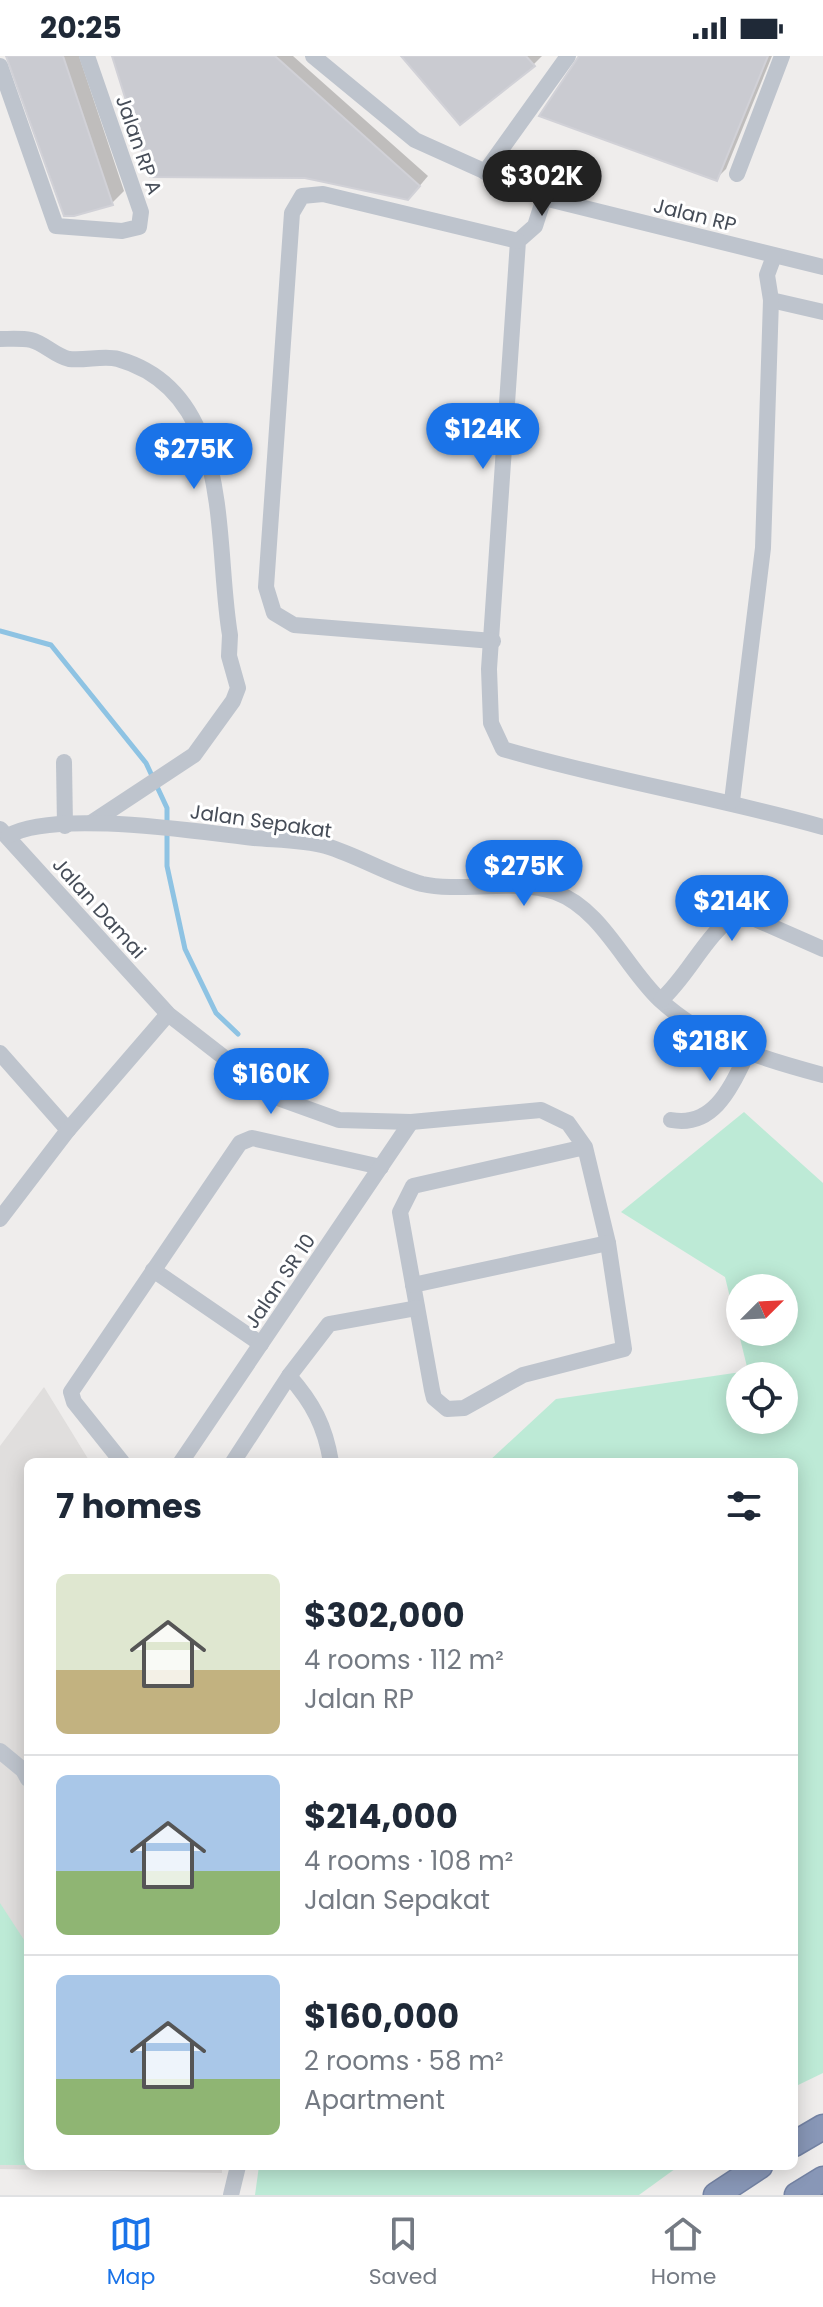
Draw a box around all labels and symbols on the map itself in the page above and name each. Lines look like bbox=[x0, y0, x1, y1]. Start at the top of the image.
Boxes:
street label: Jalan RP A bbox=[109, 92, 169, 198]
pin: $302K bbox=[486, 150, 598, 218]
street label: Jalan RP bbox=[651, 191, 739, 239]
pin: $124K bbox=[427, 403, 539, 471]
pin: $275K bbox=[138, 423, 250, 491]
street label: Jalan Sepakat bbox=[188, 797, 334, 845]
pin: $275K bbox=[468, 840, 580, 908]
street label: Jalan Damai bbox=[46, 851, 152, 965]
pin: $214K bbox=[676, 875, 788, 943]
pin: $218K bbox=[654, 1015, 766, 1083]
pin: $160K bbox=[215, 1048, 327, 1116]
street label: Jalan SR 10 bbox=[238, 1228, 322, 1334]
north arrow bbox=[726, 1274, 798, 1346]

